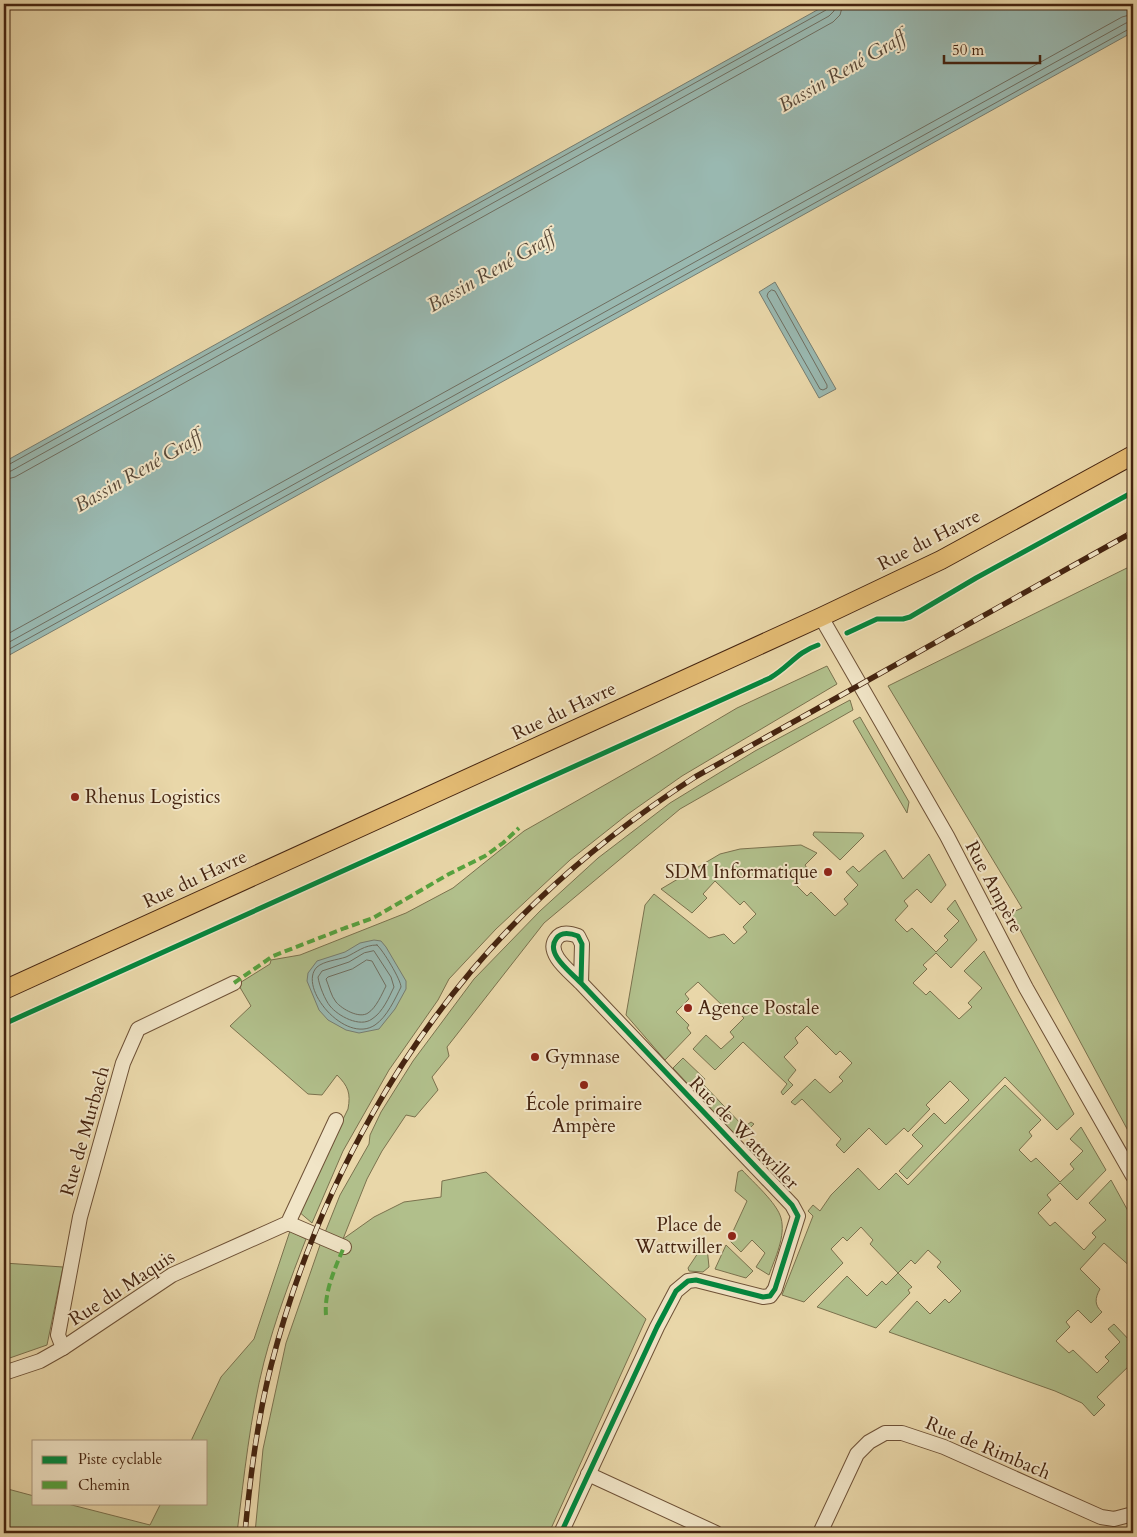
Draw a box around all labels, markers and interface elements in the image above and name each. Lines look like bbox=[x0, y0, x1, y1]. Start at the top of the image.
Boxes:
water label: Bassin René Graff bbox=[773, 22, 914, 119]
scale bar bbox=[944, 32, 1041, 64]
text: 50 m bbox=[952, 40, 984, 60]
water label: Bassin René Graff bbox=[422, 222, 563, 319]
water label: Bassin René Graff bbox=[69, 422, 210, 519]
street label: Rue du Havre bbox=[873, 503, 985, 577]
street label: Rue du Havre bbox=[508, 676, 620, 746]
place label: Rhenus Logistics bbox=[85, 784, 220, 810]
marker: Rhenus Logistics bbox=[69, 791, 81, 803]
street label: Rue Ampère bbox=[959, 836, 1029, 938]
street label: Rue du Havre bbox=[139, 844, 251, 914]
place label: SDM Informatique bbox=[665, 859, 818, 885]
marker: SDM Informatique bbox=[822, 866, 834, 878]
place label: Agence Postale bbox=[698, 995, 820, 1021]
marker: Agence Postale bbox=[682, 1002, 694, 1014]
place label: Gymnase bbox=[545, 1044, 620, 1070]
marker: Gymnase bbox=[529, 1051, 541, 1063]
street label: Rue de Murbach bbox=[54, 1063, 116, 1199]
street label: Rue de Wattwiller bbox=[683, 1071, 805, 1195]
marker: École primaire Ampère bbox=[578, 1079, 590, 1091]
place label: École primaire Ampère bbox=[526, 1091, 642, 1139]
place label: Place de Wattwiller bbox=[634, 1212, 722, 1260]
marker: Place de Wattwiller bbox=[726, 1230, 738, 1242]
street label: Rue du Maquis bbox=[64, 1244, 180, 1332]
street label: Rue de Rimbach bbox=[922, 1410, 1055, 1486]
legend bbox=[32, 1440, 208, 1504]
text: Piste cyclable bbox=[78, 1449, 162, 1469]
text: Chemin bbox=[78, 1475, 130, 1495]

